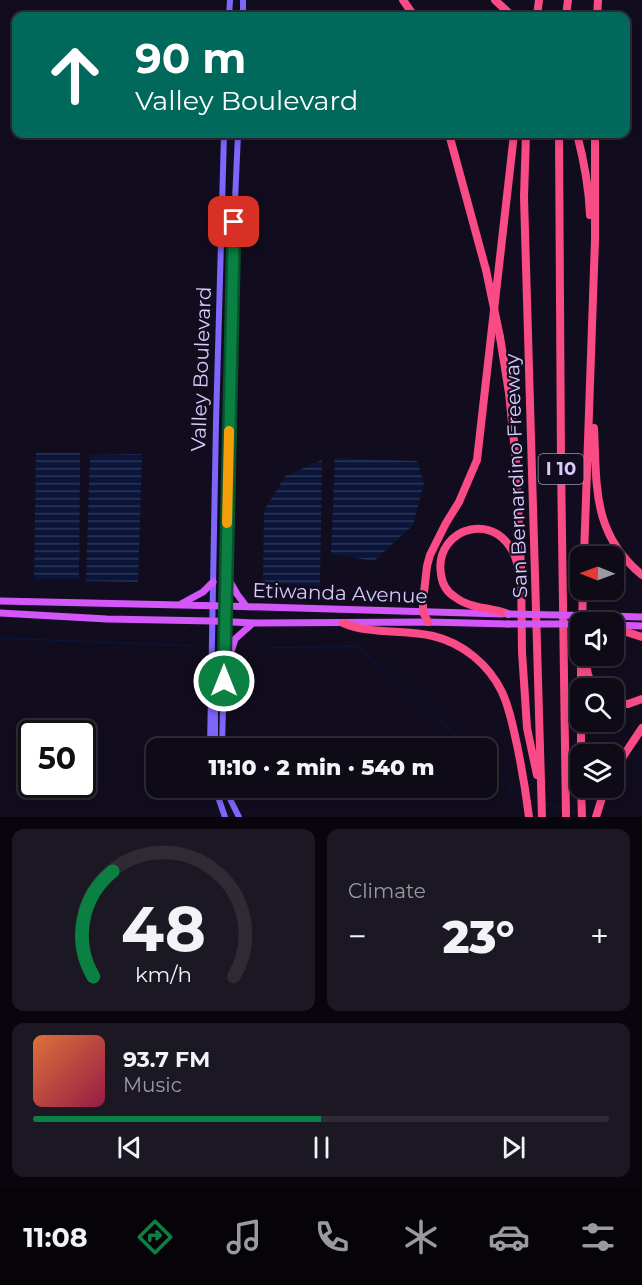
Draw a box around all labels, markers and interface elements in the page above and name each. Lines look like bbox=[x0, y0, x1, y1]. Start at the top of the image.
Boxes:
text: 90 m bbox=[135, 32, 246, 84]
icon: ahead bbox=[36, 36, 114, 114]
text: Valley Boulevard bbox=[135, 84, 358, 117]
pin bbox=[208, 196, 259, 247]
icon: arrive bbox=[217, 205, 250, 238]
street label: Valley Boulevard bbox=[186, 286, 216, 452]
street label: San Bernardino Freeway bbox=[500, 353, 532, 599]
road number: I 10 bbox=[538, 454, 584, 484]
north arrow bbox=[570, 546, 624, 600]
map controls bbox=[570, 546, 624, 798]
street label: Etiwanda Avenue bbox=[252, 578, 428, 608]
button: sound bbox=[570, 612, 624, 666]
position arrow bbox=[192, 649, 256, 713]
button: search bbox=[570, 678, 624, 732]
speed limit sign: 50 bbox=[18, 720, 96, 798]
button: layers bbox=[570, 744, 624, 798]
text: 11:10 · 2 min · 540 m bbox=[209, 754, 434, 781]
text: Climate bbox=[348, 879, 426, 903]
text: 48 bbox=[121, 891, 206, 967]
text: 23° bbox=[442, 909, 515, 964]
text: − bbox=[348, 916, 367, 956]
text: + bbox=[590, 916, 609, 956]
text: km/h bbox=[135, 961, 192, 987]
text: 93.7 FM bbox=[123, 1046, 210, 1073]
text: Music bbox=[123, 1073, 182, 1097]
icon: previous bbox=[113, 1131, 146, 1164]
icon: pause bbox=[305, 1131, 338, 1164]
icon: next bbox=[497, 1131, 530, 1164]
icon: directions bbox=[134, 1216, 176, 1258]
icon: music bbox=[223, 1216, 265, 1258]
icon: phone bbox=[311, 1216, 353, 1258]
icon: climate bbox=[400, 1216, 442, 1258]
icon: car bbox=[488, 1216, 530, 1258]
icon: filters bbox=[577, 1216, 619, 1258]
text: 11:08 bbox=[23, 1221, 88, 1254]

